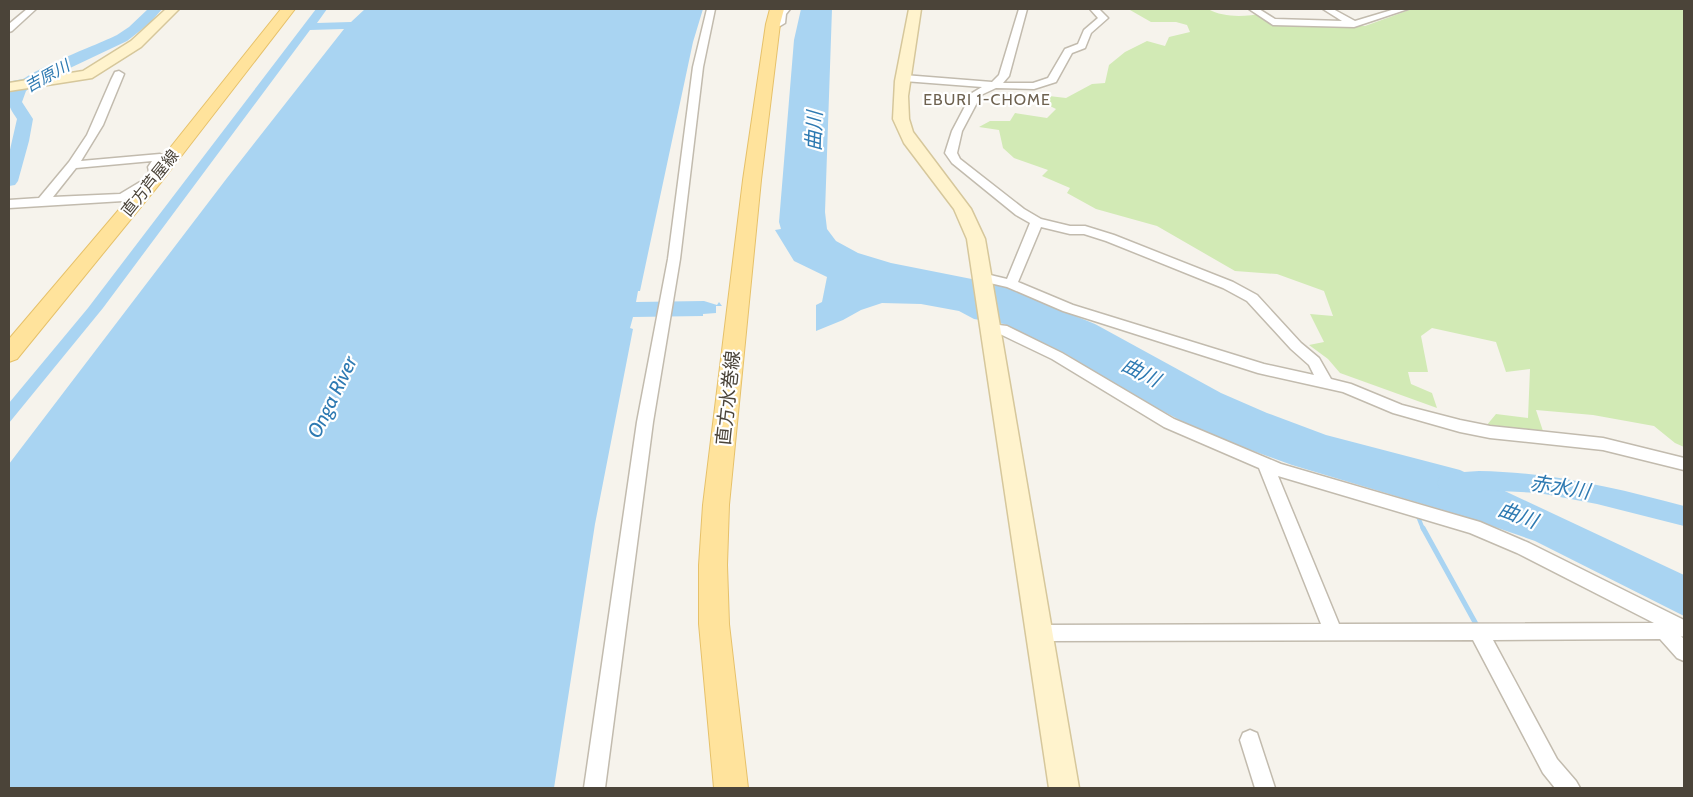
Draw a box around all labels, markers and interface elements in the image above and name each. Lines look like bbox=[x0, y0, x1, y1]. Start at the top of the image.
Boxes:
water label: 吉原川 bbox=[21, 55, 74, 96]
district label: EBURI 1-CHOME bbox=[923, 90, 1051, 109]
water label: 曲川 bbox=[801, 109, 827, 151]
street label: 直方芦屋線 bbox=[117, 146, 183, 220]
street label: 直方水巻線 bbox=[712, 350, 744, 446]
water label: Onga River bbox=[302, 351, 362, 442]
water label: 曲川 bbox=[1118, 352, 1166, 393]
water label: 赤水川 bbox=[1528, 470, 1593, 504]
water label: 曲川 bbox=[1495, 497, 1543, 534]

